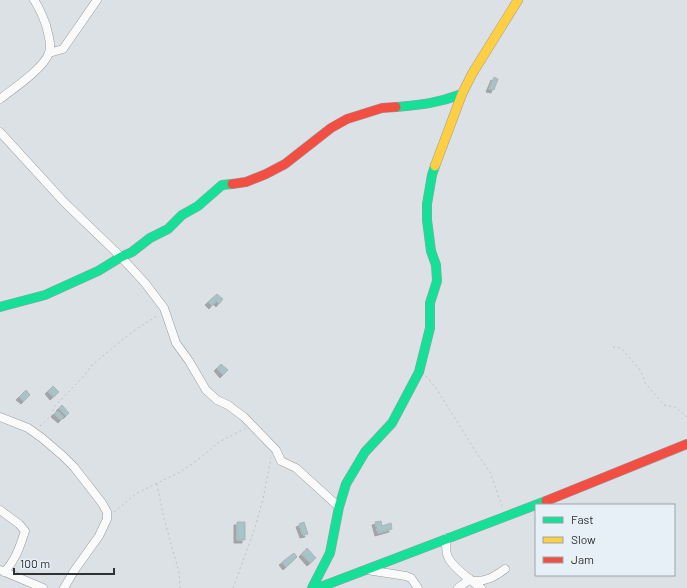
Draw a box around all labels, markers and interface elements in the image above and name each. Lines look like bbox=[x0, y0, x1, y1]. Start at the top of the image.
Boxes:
legend bbox=[535, 504, 675, 576]
text: Fast bbox=[571, 512, 594, 526]
text: Slow bbox=[571, 532, 596, 546]
scale bar bbox=[14, 550, 114, 576]
text: Jam bbox=[571, 552, 594, 566]
text: 100 m bbox=[20, 556, 50, 570]

